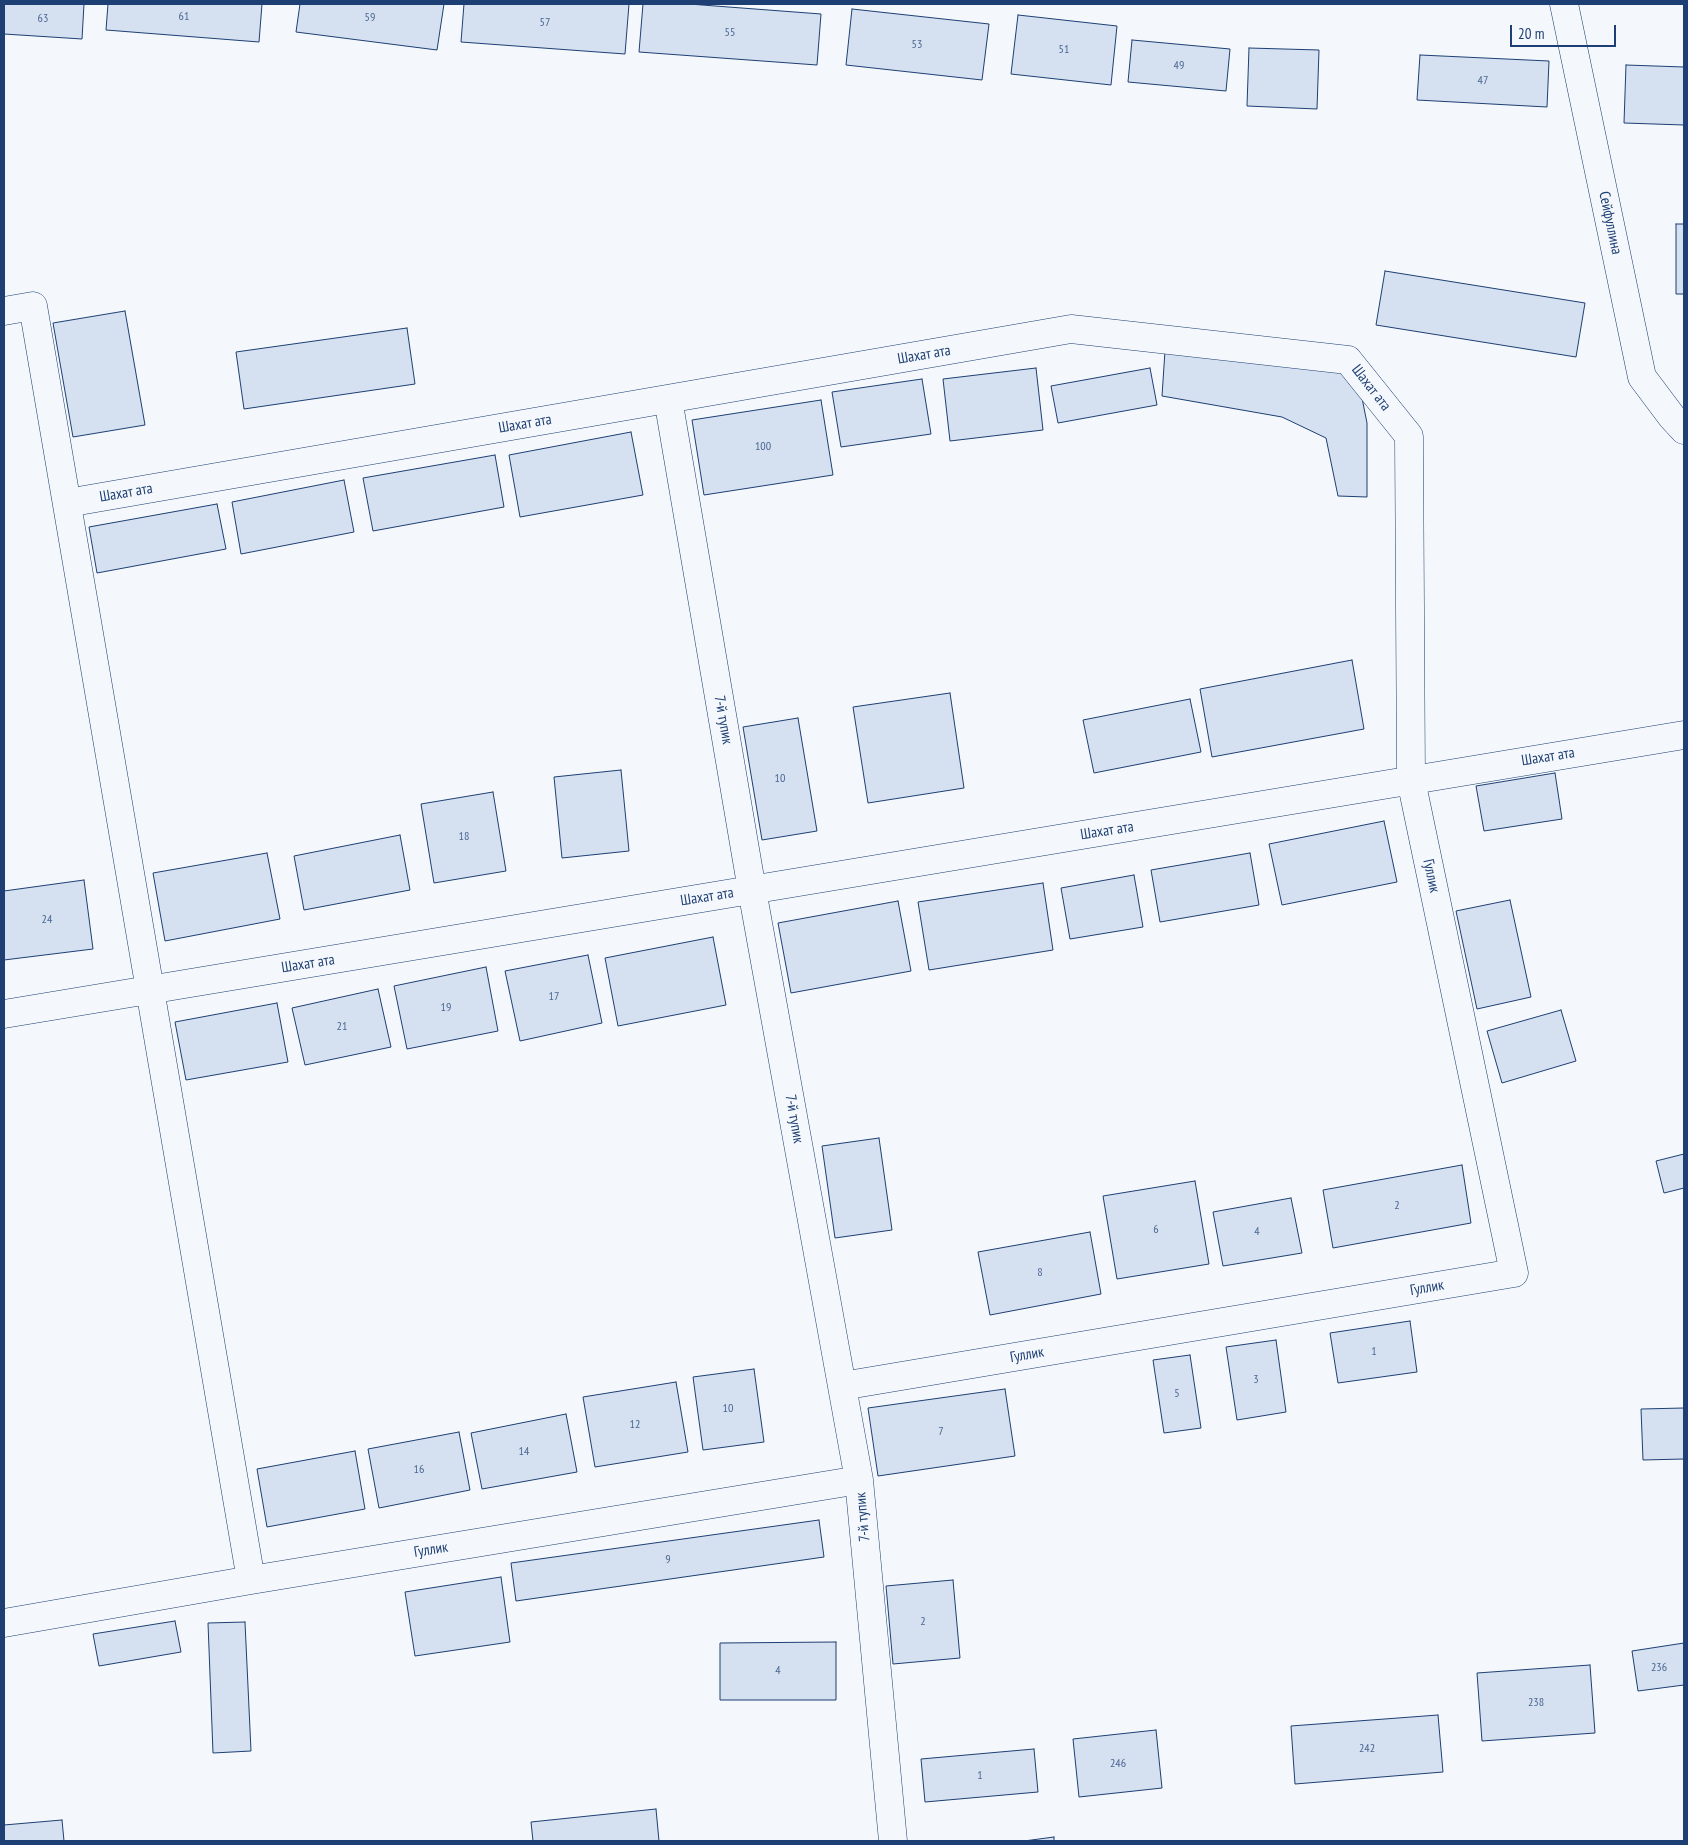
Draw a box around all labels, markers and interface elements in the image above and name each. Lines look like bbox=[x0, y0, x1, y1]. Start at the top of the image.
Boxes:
house number: 61 bbox=[179, 10, 189, 24]
house number: 59 bbox=[365, 11, 375, 25]
house number: 63 bbox=[38, 12, 48, 26]
scale bar bbox=[1513, 15, 1619, 47]
house number: 57 bbox=[540, 16, 550, 30]
text: 20 m bbox=[1518, 24, 1544, 43]
house number: 55 bbox=[725, 26, 735, 40]
house number: 53 bbox=[912, 38, 922, 52]
house number: 51 bbox=[1059, 43, 1069, 57]
house number: 49 bbox=[1174, 59, 1184, 73]
house number: 47 bbox=[1478, 74, 1488, 88]
street label: Сейфуллина bbox=[1595, 190, 1625, 256]
street label: Шахат ата bbox=[896, 341, 952, 369]
street label: Шахат ата bbox=[1347, 361, 1395, 415]
street label: Шахат ата bbox=[497, 410, 553, 438]
house number: 100 bbox=[755, 440, 771, 454]
street label: Шахат ата bbox=[98, 479, 154, 507]
street label: 7-й тупик bbox=[710, 694, 736, 746]
street label: Шахат ата bbox=[1520, 744, 1576, 770]
house number: 10 bbox=[775, 772, 785, 786]
street label: Шахат ата bbox=[1079, 818, 1135, 844]
house number: 18 bbox=[459, 830, 469, 844]
street label: Гуллик bbox=[1419, 857, 1443, 895]
street label: Шахат ата bbox=[679, 884, 735, 910]
house number: 24 bbox=[42, 913, 52, 927]
street label: Шахат ата bbox=[280, 951, 336, 977]
house number: 17 bbox=[549, 990, 559, 1004]
house number: 19 bbox=[441, 1001, 451, 1015]
house number: 21 bbox=[337, 1020, 347, 1034]
street label: 7-й тупик bbox=[781, 1093, 807, 1145]
house number: 2 bbox=[1394, 1199, 1400, 1213]
house number: 6 bbox=[1153, 1223, 1159, 1237]
house number: 4 bbox=[1254, 1225, 1260, 1239]
house number: 8 bbox=[1037, 1266, 1043, 1280]
street label: Гуллик bbox=[1409, 1276, 1445, 1300]
street label: Гуллик bbox=[1009, 1343, 1045, 1367]
house number: 1 bbox=[1371, 1345, 1377, 1359]
house number: 3 bbox=[1253, 1373, 1259, 1387]
house number: 5 bbox=[1174, 1387, 1180, 1401]
house number: 10 bbox=[723, 1402, 733, 1416]
house number: 12 bbox=[630, 1418, 640, 1432]
house number: 7 bbox=[938, 1425, 944, 1439]
house number: 14 bbox=[519, 1445, 529, 1459]
house number: 16 bbox=[414, 1463, 424, 1477]
street label: 7-й тупик bbox=[852, 1492, 874, 1542]
street label: Гуллик bbox=[413, 1538, 449, 1562]
house number: 9 bbox=[665, 1553, 671, 1567]
house number: 2 bbox=[920, 1615, 926, 1629]
house number: 236 bbox=[1651, 1661, 1667, 1675]
house number: 4 bbox=[775, 1664, 781, 1678]
house number: 238 bbox=[1528, 1696, 1544, 1710]
house number: 242 bbox=[1359, 1742, 1375, 1756]
house number: 246 bbox=[1110, 1757, 1126, 1771]
house number: 1 bbox=[977, 1769, 983, 1783]

